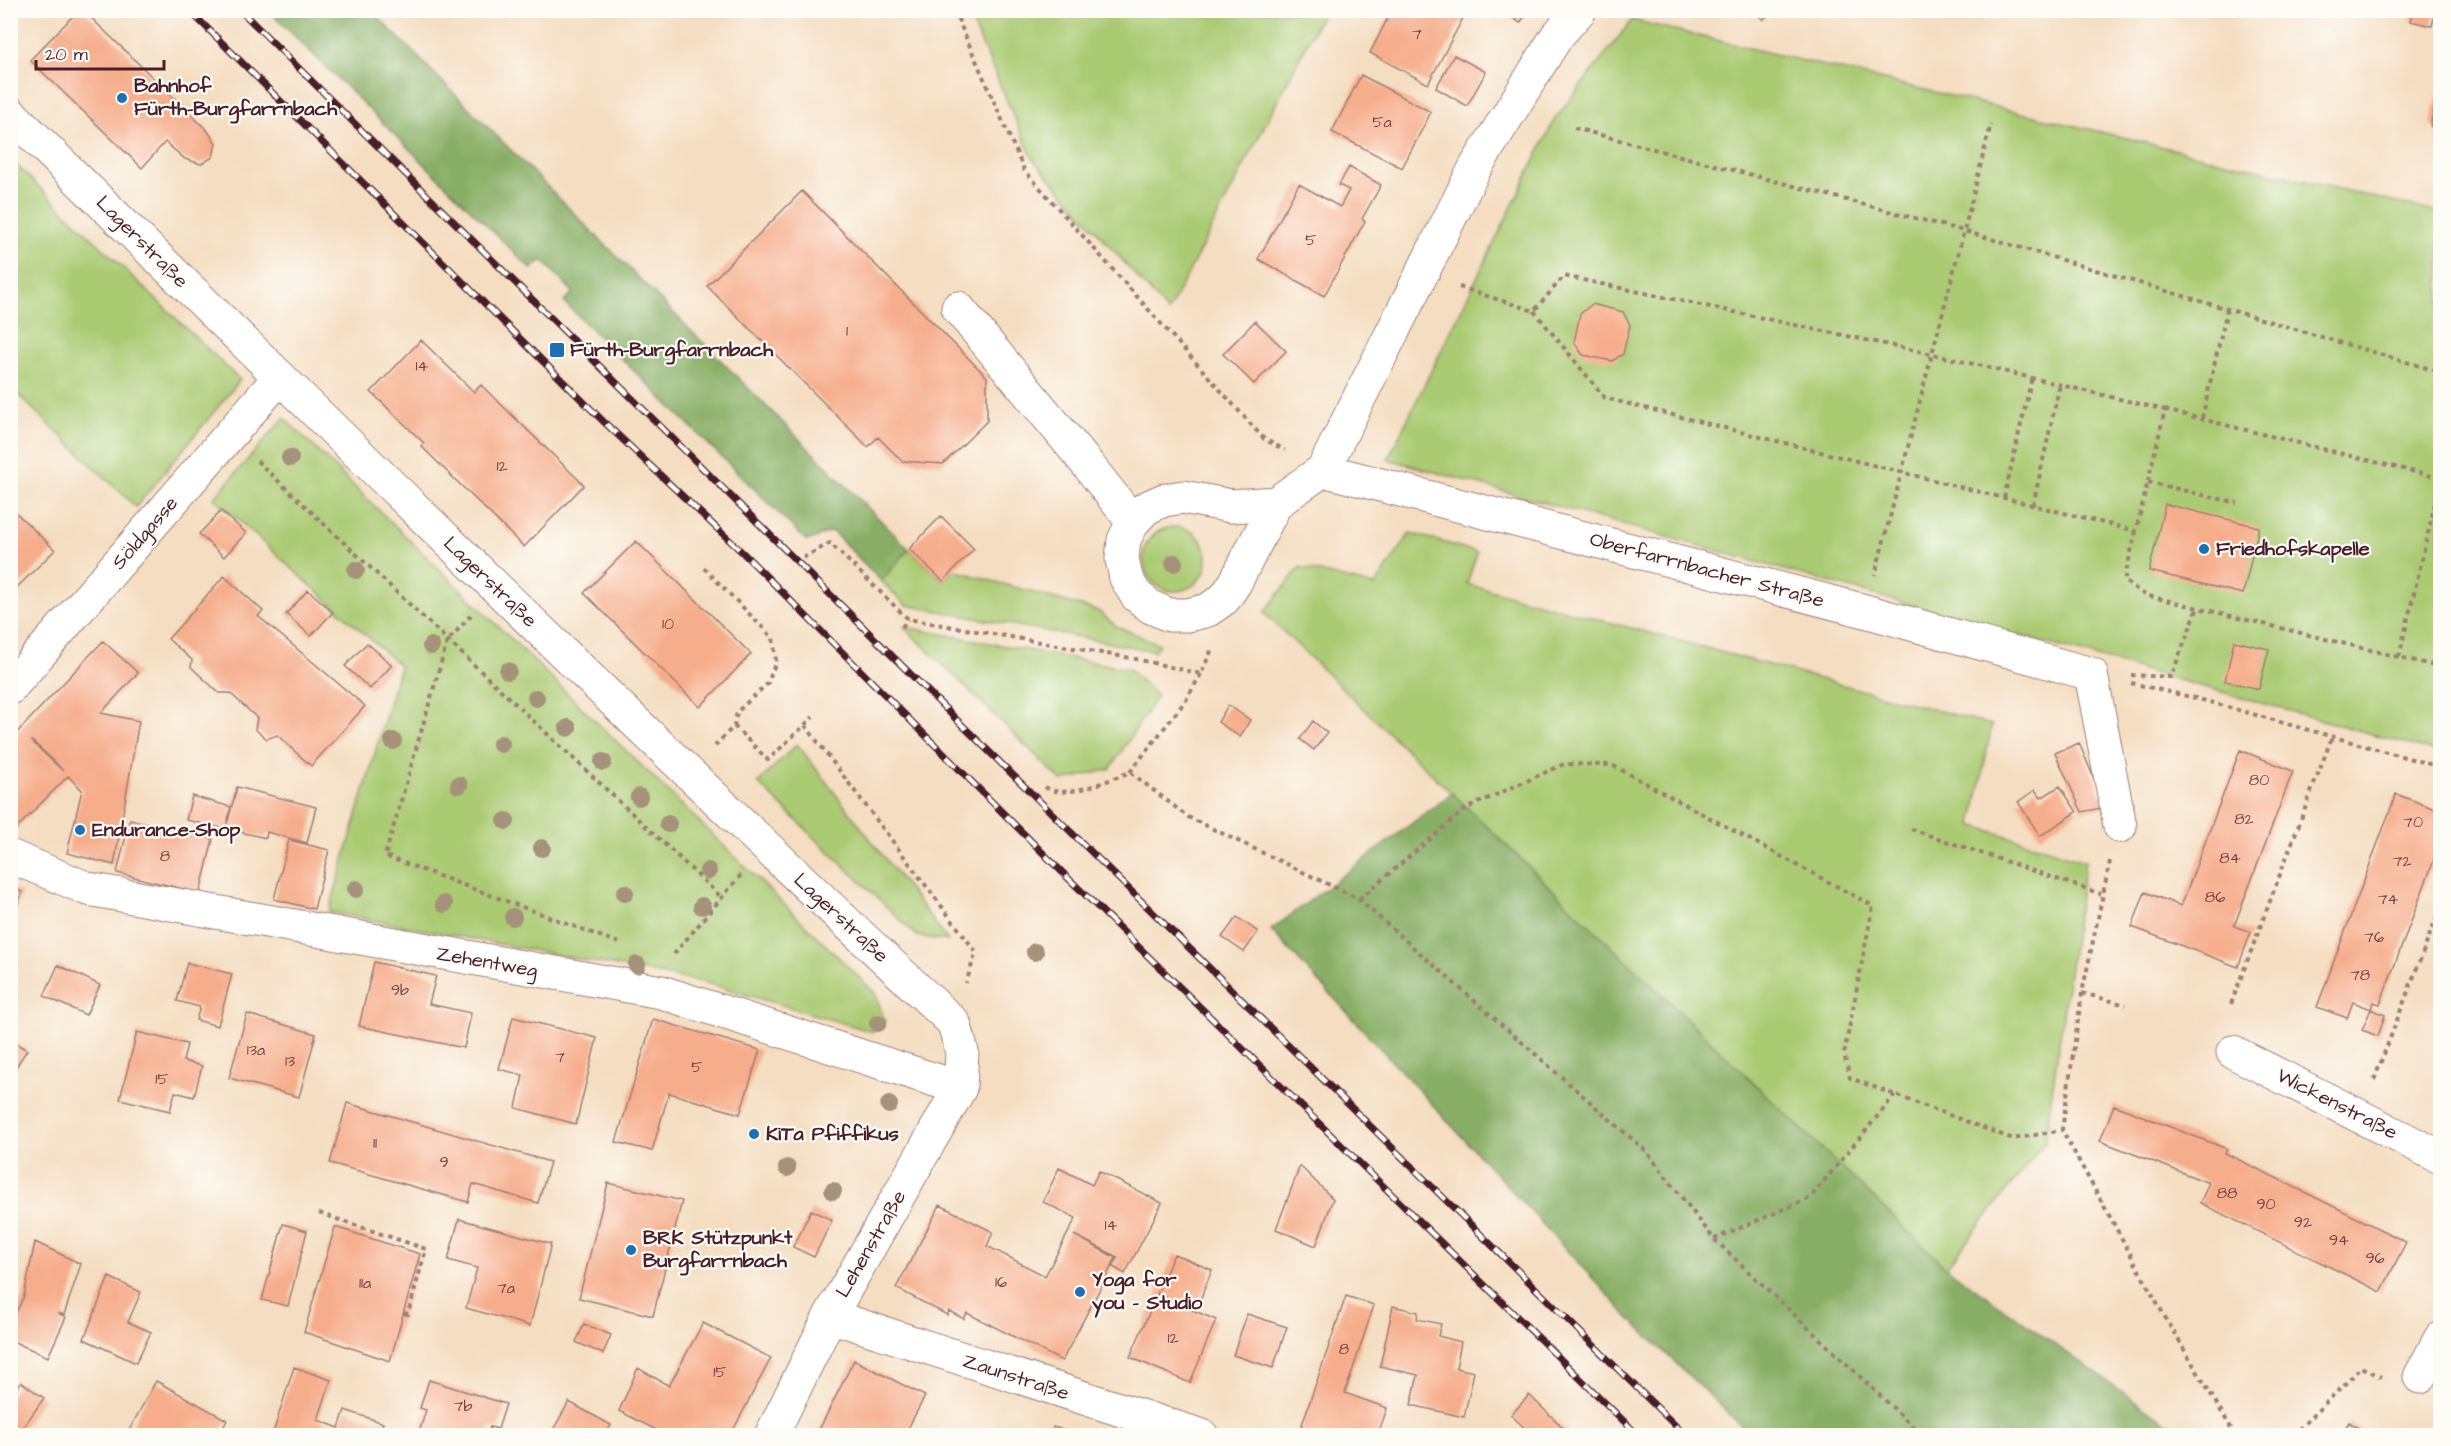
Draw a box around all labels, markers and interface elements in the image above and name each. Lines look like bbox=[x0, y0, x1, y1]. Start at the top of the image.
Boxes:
house number: 7 bbox=[1412, 23, 1422, 45]
scale bar bbox=[36, 33, 164, 71]
text: 20 m bbox=[45, 42, 88, 67]
place label: Bahnhof Fürth-Burgfarrnbach bbox=[134, 72, 338, 124]
marker: Bahnhof Fürth-Burgfarrnbach bbox=[115, 91, 129, 105]
house number: 5a bbox=[1372, 111, 1392, 133]
street label: Lagerstraße bbox=[89, 189, 195, 295]
house number: 5 bbox=[1305, 229, 1317, 251]
house number: 1 bbox=[846, 320, 848, 342]
place label: Fürth-Burgfarrnbach bbox=[570, 336, 774, 365]
marker: Fürth-Burgfarrnbach bbox=[548, 341, 566, 359]
house number: 14 bbox=[416, 355, 429, 377]
house number: 12 bbox=[496, 455, 508, 477]
street label: Söldgasse bbox=[105, 490, 186, 576]
street label: Oberfarrnbacher Straße bbox=[1587, 525, 1827, 615]
street label: Lagerstraße bbox=[436, 530, 543, 635]
place label: Friedhofskapelle bbox=[2216, 535, 2370, 563]
marker: Friedhofskapelle bbox=[2197, 542, 2211, 556]
house number: 10 bbox=[662, 613, 674, 635]
house number: 80 bbox=[2249, 769, 2269, 791]
house number: 82 bbox=[2234, 808, 2254, 830]
house number: 70 bbox=[2403, 811, 2423, 833]
place label: Endurance-Shop bbox=[92, 816, 241, 844]
marker: Endurance-Shop bbox=[73, 823, 87, 837]
house number: 8 bbox=[160, 845, 170, 867]
house number: 84 bbox=[2219, 847, 2241, 869]
house number: 72 bbox=[2393, 850, 2412, 872]
street label: Lagerstraße bbox=[787, 867, 895, 970]
house number: 86 bbox=[2205, 886, 2225, 908]
house number: 74 bbox=[2378, 888, 2398, 910]
house number: 76 bbox=[2364, 926, 2384, 948]
street label: Zehentweg bbox=[434, 939, 540, 986]
house number: 78 bbox=[2350, 964, 2370, 986]
house number: 9b bbox=[391, 979, 409, 1001]
house number: 13a bbox=[247, 1039, 265, 1061]
house number: 7 bbox=[555, 1046, 565, 1068]
house number: 13 bbox=[285, 1050, 295, 1072]
house number: 5 bbox=[691, 1056, 703, 1078]
street label: Wickenstraße bbox=[2272, 1062, 2402, 1147]
house number: 15 bbox=[155, 1068, 169, 1090]
place label: KiTa Pfiffikus bbox=[766, 1120, 899, 1148]
marker: KiTa Pfiffikus bbox=[747, 1127, 761, 1141]
house number: 11 bbox=[373, 1132, 377, 1154]
house number: 9 bbox=[439, 1151, 449, 1173]
house number: 88 bbox=[2217, 1182, 2237, 1204]
street label: Lehenstraße bbox=[829, 1185, 913, 1303]
house number: 90 bbox=[2256, 1193, 2276, 1215]
house number: 92 bbox=[2294, 1211, 2312, 1233]
house number: 14 bbox=[1105, 1214, 1118, 1236]
place label: BRK Stützpunkt Burgfarrnbach bbox=[643, 1224, 793, 1276]
house number: 94 bbox=[2329, 1229, 2349, 1251]
marker: BRK Stützpunkt Burgfarrnbach bbox=[624, 1243, 638, 1257]
house number: 96 bbox=[2365, 1247, 2385, 1269]
place label: Yoga for you - Studio bbox=[1092, 1266, 1203, 1318]
house number: 16 bbox=[995, 1271, 1007, 1293]
house number: 11a bbox=[359, 1272, 371, 1294]
house number: 7a bbox=[497, 1277, 515, 1299]
marker: Yoga for you - Studio bbox=[1073, 1285, 1087, 1299]
house number: 12 bbox=[1167, 1327, 1179, 1349]
house number: 8 bbox=[1339, 1338, 1349, 1360]
street label: Zaunstraße bbox=[959, 1347, 1073, 1407]
house number: 15 bbox=[713, 1361, 727, 1383]
house number: 7b bbox=[454, 1395, 472, 1417]

